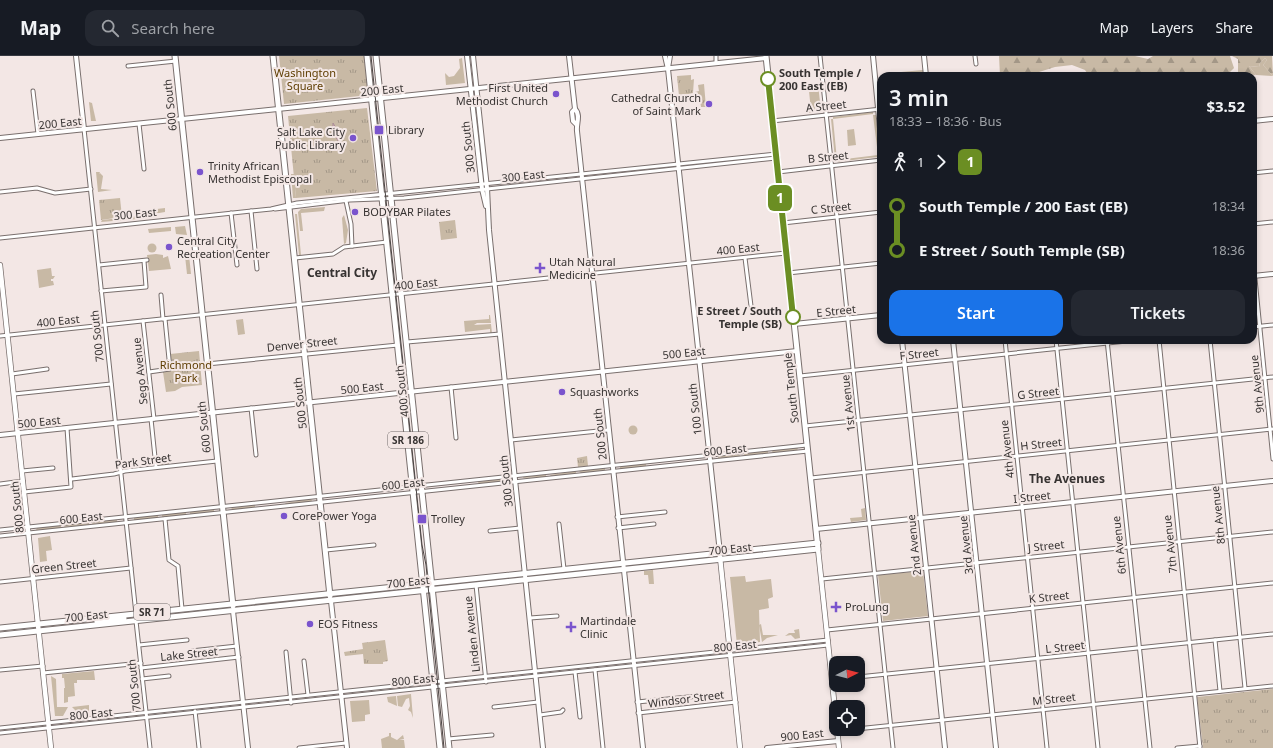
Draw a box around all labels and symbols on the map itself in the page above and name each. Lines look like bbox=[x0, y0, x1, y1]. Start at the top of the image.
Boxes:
park label: Washington Square bbox=[274, 65, 336, 93]
place label: South Temple / 200 East (EB) bbox=[779, 65, 861, 93]
marker: South Temple / 200 East (EB) bbox=[760, 71, 776, 87]
street label: 600 South bbox=[159, 78, 180, 132]
street label: 200 East bbox=[360, 80, 404, 99]
place label: First United Methodist Church bbox=[456, 80, 548, 108]
marker: First United Methodist Church bbox=[551, 89, 561, 99]
place label: Cathedral Church of Saint Mark bbox=[611, 90, 701, 118]
street label: A Street bbox=[805, 96, 847, 115]
marker: Cathedral Church of Saint Mark bbox=[704, 99, 714, 109]
street label: 200 East bbox=[38, 113, 82, 132]
street label: 300 South bbox=[457, 120, 478, 174]
place label: Library bbox=[388, 122, 424, 137]
place label: Salt Lake City Public Library bbox=[275, 124, 345, 152]
marker: Library bbox=[373, 124, 385, 136]
marker: Salt Lake City Public Library bbox=[348, 133, 358, 143]
street label: B Street bbox=[807, 147, 849, 166]
place label: Trinity African Methodist Episcopal bbox=[208, 158, 312, 186]
street label: 300 East bbox=[501, 166, 545, 185]
marker: Trinity African Methodist Episcopal bbox=[195, 167, 205, 177]
line badge: 1 bbox=[767, 185, 793, 211]
street label: C Street bbox=[810, 198, 852, 217]
street label: 300 East bbox=[113, 204, 157, 223]
place label: BODYBAR Pilates bbox=[363, 204, 451, 219]
marker: BODYBAR Pilates bbox=[350, 207, 360, 217]
place label: Central City Recreation Center bbox=[177, 233, 270, 261]
street label: 400 East bbox=[716, 239, 760, 258]
marker: Central City Recreation Center bbox=[164, 242, 174, 252]
place label: Utah Natural Medicine bbox=[549, 254, 615, 282]
marker: Utah Natural Medicine bbox=[534, 262, 546, 274]
district label: Central City bbox=[307, 264, 377, 281]
street label: 400 East bbox=[394, 274, 438, 293]
street label: E Street bbox=[815, 301, 856, 320]
place label: E Street / South Temple (SB) bbox=[697, 303, 782, 331]
street label: 700 South bbox=[86, 309, 107, 363]
marker: E Street / South Temple (SB) bbox=[785, 309, 801, 325]
street label: 400 East bbox=[36, 311, 80, 330]
street label: Denver Street bbox=[266, 332, 338, 355]
street label: Sego Avenue bbox=[129, 337, 150, 405]
street label: 500 East bbox=[662, 343, 706, 362]
street label: F Street bbox=[899, 344, 939, 363]
street label: South Temple bbox=[779, 352, 802, 424]
street label: 9th Avenue bbox=[1246, 354, 1267, 414]
park label: Richmond Park bbox=[160, 357, 212, 385]
street label: 400 South bbox=[391, 364, 412, 418]
street label: 1st Avenue bbox=[837, 374, 858, 432]
street label: 500 South bbox=[289, 376, 310, 430]
street label: 500 East bbox=[340, 378, 384, 397]
street label: 100 South bbox=[684, 382, 705, 436]
street label: G Street bbox=[1016, 383, 1059, 402]
place label: Squashworks bbox=[570, 384, 639, 399]
marker: Squashworks bbox=[557, 387, 567, 397]
street label: 600 South bbox=[193, 400, 214, 454]
street label: 200 South bbox=[589, 407, 610, 461]
street label: 500 East bbox=[17, 412, 61, 431]
street label: 4th Avenue bbox=[996, 419, 1017, 479]
road number: SR 186 bbox=[388, 432, 428, 448]
street label: H Street bbox=[1019, 434, 1063, 453]
street label: 600 East bbox=[703, 440, 747, 459]
street label: Park Street bbox=[114, 449, 172, 472]
street label: 300 South bbox=[495, 454, 516, 508]
district label: The Avenues bbox=[1029, 470, 1105, 487]
street label: 600 East bbox=[381, 474, 425, 493]
street label: 800 South bbox=[6, 480, 27, 534]
street label: 8th Avenue bbox=[1207, 485, 1228, 545]
street label: I Street bbox=[1013, 487, 1051, 506]
street label: 600 East bbox=[59, 508, 103, 527]
place label: CorePower Yoga bbox=[292, 508, 377, 523]
marker: CorePower Yoga bbox=[279, 511, 289, 521]
place label: Trolley bbox=[431, 511, 465, 526]
marker: Trolley bbox=[416, 513, 428, 525]
street label: 2nd Avenue bbox=[903, 514, 924, 576]
street label: 7th Avenue bbox=[1159, 514, 1180, 574]
street label: 3rd Avenue bbox=[955, 515, 976, 575]
street label: 6th Avenue bbox=[1108, 515, 1129, 575]
street label: J Street bbox=[1026, 536, 1065, 555]
street label: 700 East bbox=[708, 539, 752, 558]
street label: Green Street bbox=[31, 555, 97, 576]
street label: 700 East bbox=[386, 572, 430, 591]
street label: K Street bbox=[1028, 587, 1070, 606]
street label: Linden Avenue bbox=[460, 595, 483, 673]
place label: ProLung bbox=[845, 599, 889, 614]
marker: ProLung bbox=[830, 601, 842, 613]
road number: SR 71 bbox=[134, 604, 170, 620]
street label: 700 East bbox=[64, 606, 108, 625]
place label: Martindale Clinic bbox=[580, 613, 636, 641]
place label: EOS Fitness bbox=[318, 616, 378, 631]
marker: EOS Fitness bbox=[305, 619, 315, 629]
marker: Martindale Clinic bbox=[565, 621, 577, 633]
street label: 800 East bbox=[713, 636, 757, 655]
street label: L Street bbox=[1045, 637, 1085, 656]
street label: Lake Street bbox=[160, 643, 218, 664]
north arrow bbox=[829, 656, 865, 692]
street label: 700 South bbox=[123, 658, 144, 712]
street label: 800 East bbox=[391, 670, 435, 689]
street label: Windsor Street bbox=[647, 686, 725, 711]
street label: M Street bbox=[1032, 689, 1076, 708]
street label: 800 East bbox=[69, 704, 113, 723]
street label: 900 East bbox=[780, 725, 824, 744]

